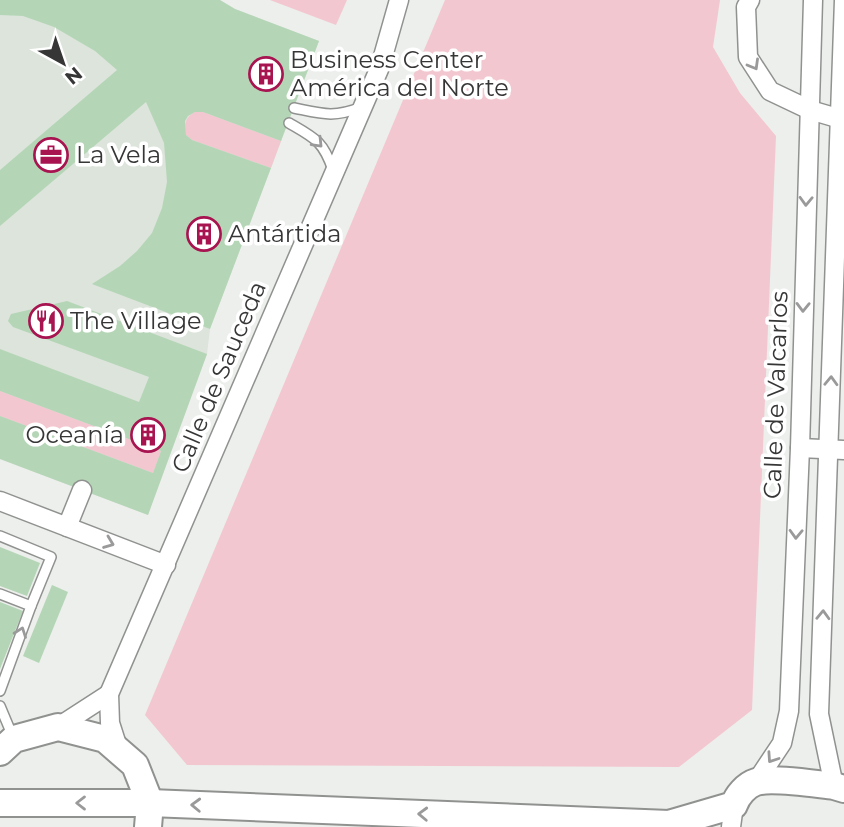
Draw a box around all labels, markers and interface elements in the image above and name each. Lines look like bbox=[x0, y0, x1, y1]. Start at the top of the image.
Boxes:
north arrow bbox=[28, 28, 98, 98]
place label: Business Center América del Norte bbox=[290, 45, 509, 102]
building icon: Business Center América del Norte bbox=[247, 55, 285, 93]
one-way arrow bbox=[746, 58, 759, 71]
text: N bbox=[60, 62, 87, 89]
one-way arrow bbox=[310, 135, 322, 148]
office icon: La Vela bbox=[32, 136, 70, 174]
place label: La Vela bbox=[76, 140, 161, 169]
one-way arrow bbox=[798, 196, 813, 207]
building icon: Antártida bbox=[185, 215, 223, 253]
place label: Antártida bbox=[228, 219, 341, 248]
street label: Calle de Sauceda bbox=[165, 277, 272, 477]
street label: Calle de Valcarlos bbox=[757, 290, 794, 499]
restaurant icon: The Village bbox=[27, 302, 65, 340]
one-way arrow bbox=[795, 302, 811, 312]
place label: The Village bbox=[70, 306, 202, 335]
one-way arrow bbox=[823, 376, 839, 386]
building icon: Oceanía bbox=[129, 416, 167, 454]
place label: Oceanía bbox=[25, 420, 124, 449]
one-way arrow bbox=[789, 529, 804, 540]
one-way arrow bbox=[103, 535, 115, 549]
one-way arrow bbox=[815, 609, 830, 620]
one-way arrow bbox=[13, 627, 27, 639]
one-way arrow bbox=[767, 750, 780, 763]
one-way arrow bbox=[76, 795, 86, 811]
one-way arrow bbox=[190, 798, 201, 813]
one-way arrow bbox=[418, 807, 429, 822]

